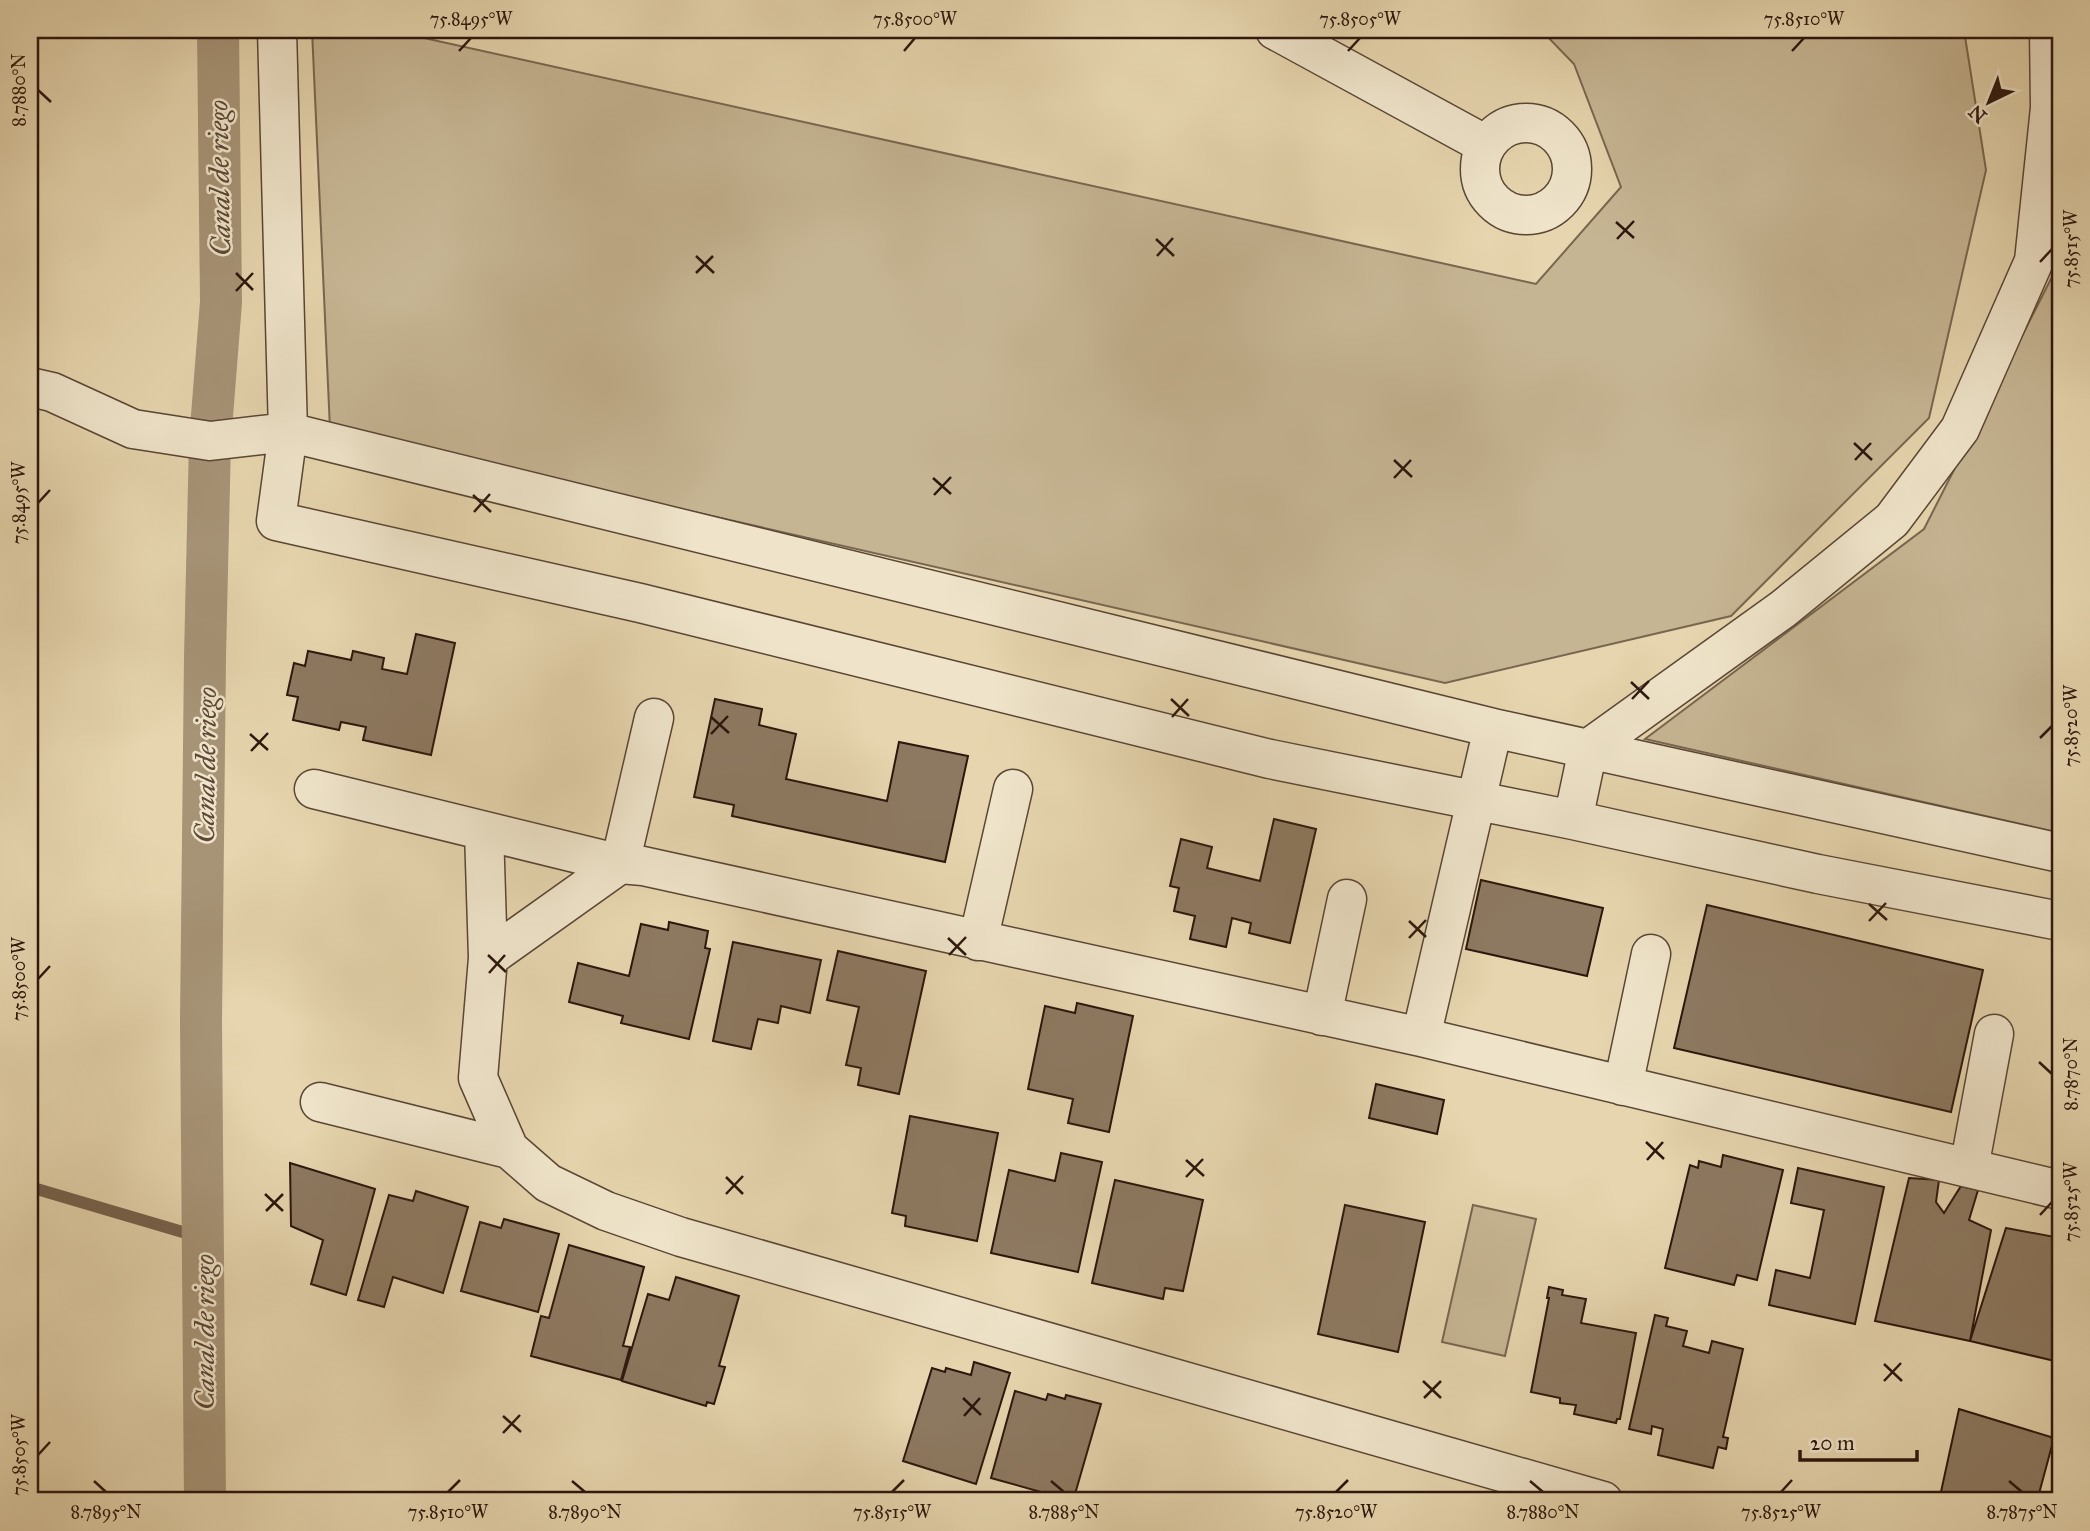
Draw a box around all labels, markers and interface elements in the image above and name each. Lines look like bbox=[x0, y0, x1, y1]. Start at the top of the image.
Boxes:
text: 75.8495°W bbox=[430, 8, 513, 30]
text: 75.8500°W bbox=[873, 8, 958, 30]
text: 75.8505°W bbox=[1319, 8, 1402, 30]
text: 75.8510°W bbox=[1764, 8, 1845, 30]
text: 8.7880°N bbox=[8, 53, 30, 127]
north arrow bbox=[1954, 66, 2024, 136]
water label: Canal de riego bbox=[201, 99, 238, 256]
text: N bbox=[1964, 100, 1991, 128]
text: 75.8515°W bbox=[2060, 209, 2082, 288]
text: 75.8495°W bbox=[8, 461, 30, 544]
text: 75.8520°W bbox=[2060, 684, 2082, 767]
water label: Canal de riego bbox=[187, 686, 224, 843]
text: 75.8500°W bbox=[8, 936, 30, 1021]
text: 8.7870°N bbox=[2060, 1037, 2082, 1111]
text: 75.8525°W bbox=[2060, 1161, 2082, 1242]
water label: Canal de riego bbox=[187, 1254, 222, 1410]
text: 75.8505°W bbox=[8, 1413, 30, 1496]
scale bar bbox=[1800, 1419, 1917, 1463]
text: 20 m bbox=[1810, 1430, 1855, 1456]
text: 8.7895°N bbox=[70, 1501, 142, 1523]
text: 75.8510°W bbox=[408, 1501, 489, 1523]
text: 8.7890°N bbox=[548, 1501, 622, 1523]
text: 75.8515°W bbox=[853, 1501, 932, 1523]
text: 8.7885°N bbox=[1028, 1501, 1100, 1523]
text: 75.8520°W bbox=[1295, 1501, 1378, 1523]
text: 8.7880°N bbox=[1506, 1501, 1580, 1523]
text: 75.8525°W bbox=[1741, 1501, 1822, 1523]
text: 8.7875°N bbox=[1986, 1501, 2058, 1523]

